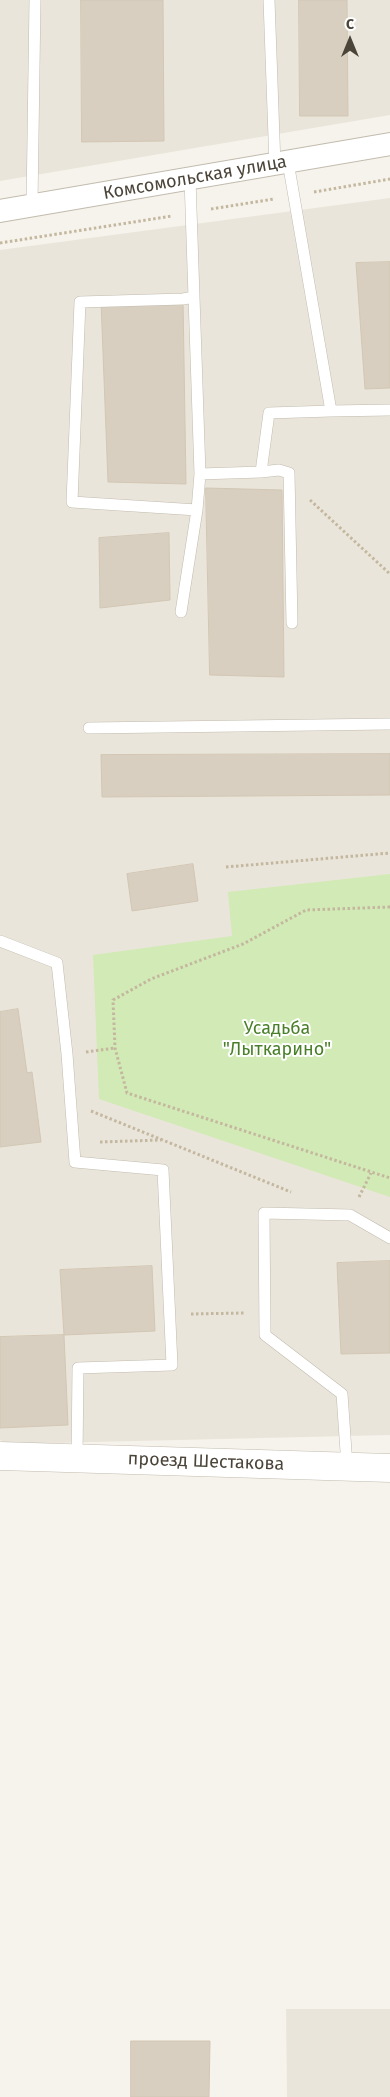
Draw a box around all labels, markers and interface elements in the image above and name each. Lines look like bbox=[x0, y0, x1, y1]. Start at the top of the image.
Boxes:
north arrow bbox=[325, 15, 375, 65]
text: С bbox=[346, 16, 354, 33]
street label: Комсомольская улица bbox=[102, 151, 288, 205]
park label: Усадьба "Лыткарино" bbox=[223, 1018, 331, 1060]
street label: проезд Шестакова bbox=[127, 1448, 285, 1476]

